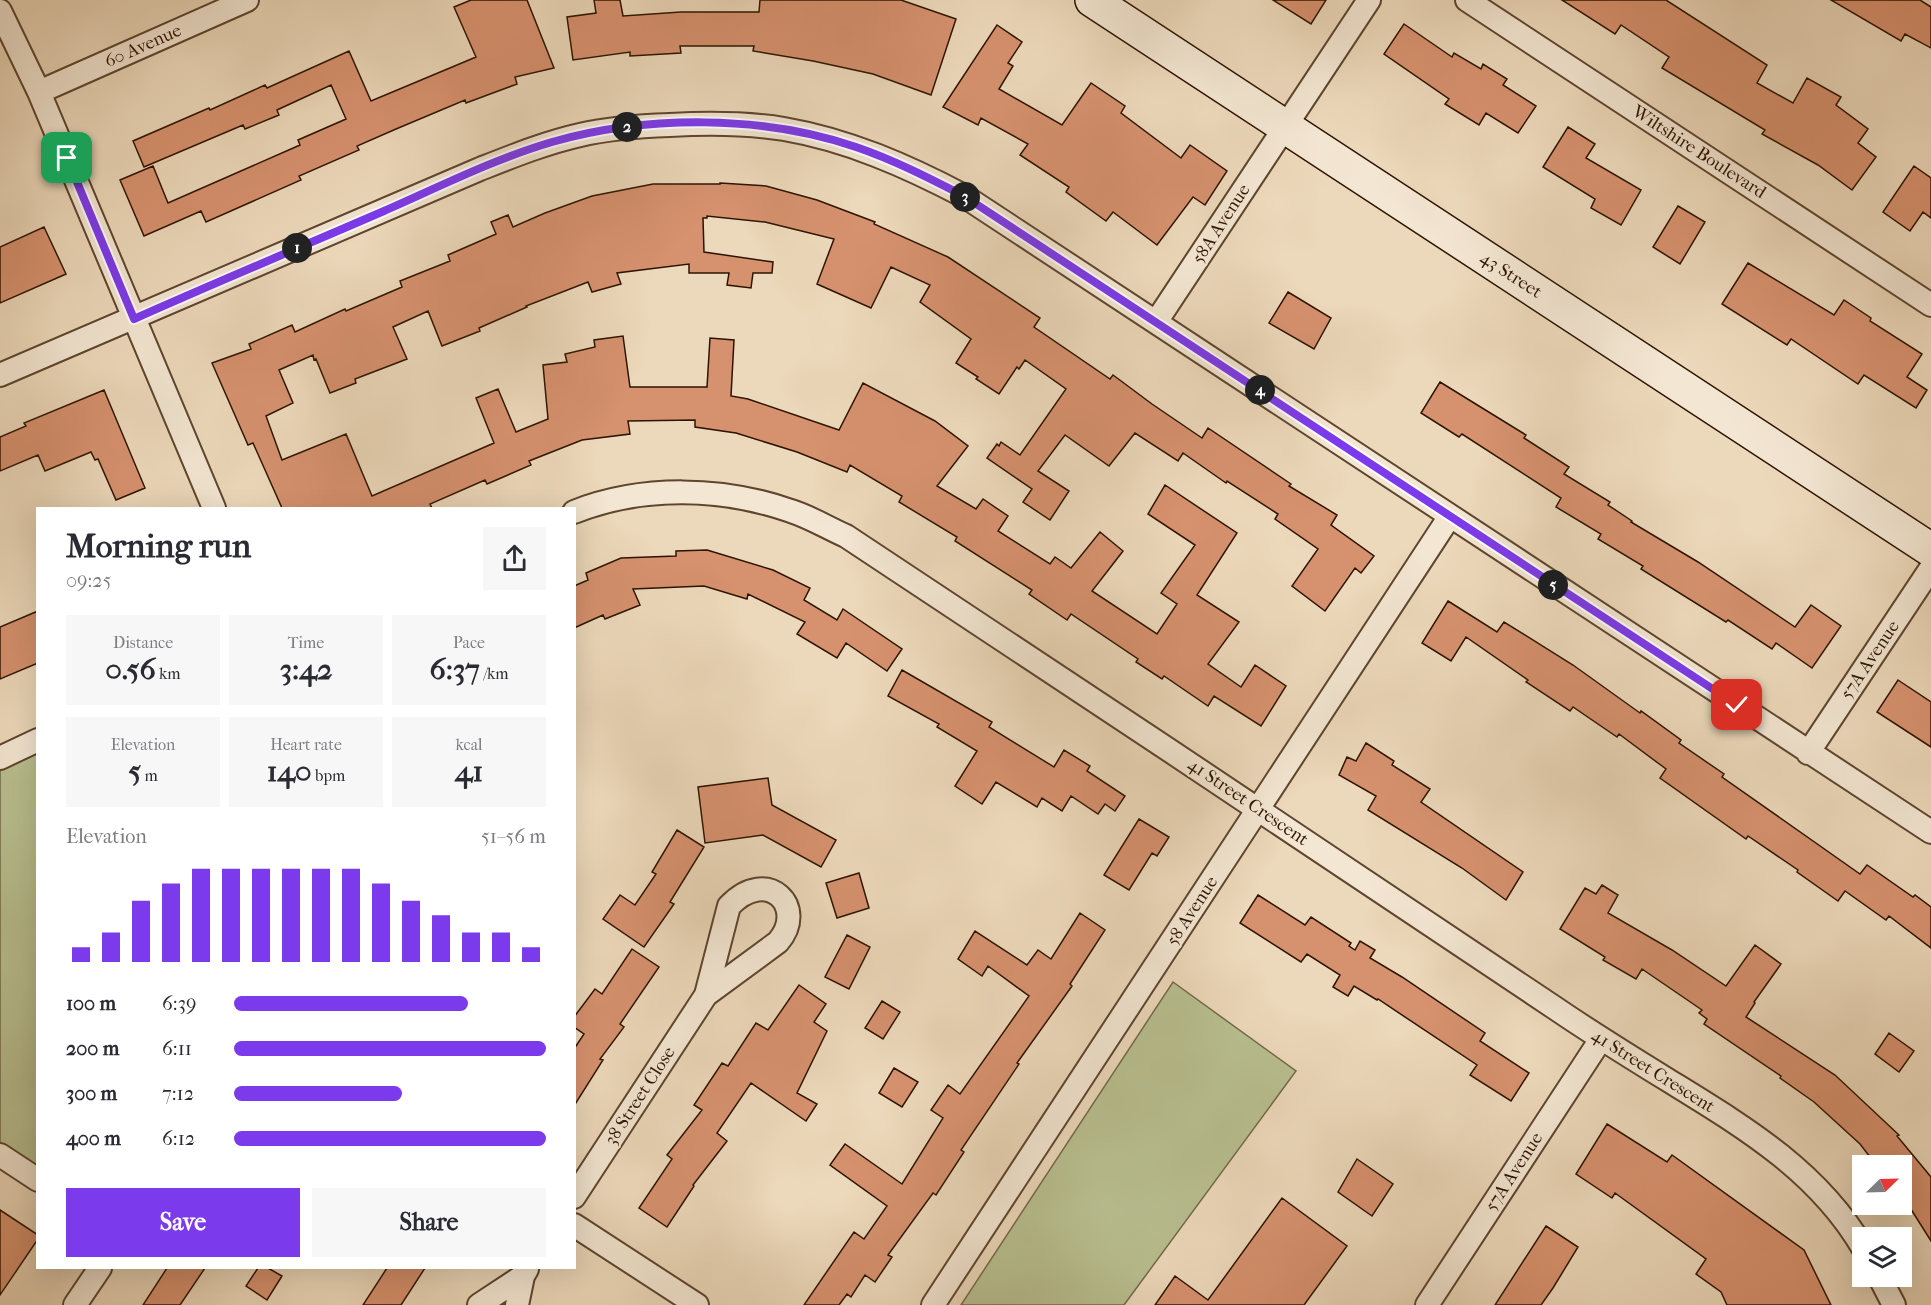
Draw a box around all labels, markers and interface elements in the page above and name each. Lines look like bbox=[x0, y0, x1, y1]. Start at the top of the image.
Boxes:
street label: 60 Avenue bbox=[101, 20, 185, 72]
street label: Wiltshire Boulevard bbox=[1627, 100, 1770, 203]
pin: 2 bbox=[612, 112, 642, 142]
text: 2 bbox=[623, 117, 631, 136]
pin bbox=[41, 132, 92, 183]
icon: arrive bbox=[50, 141, 83, 174]
street label: 58A Avenue bbox=[1188, 180, 1254, 268]
pin: 3 bbox=[950, 182, 980, 212]
text: 3 bbox=[962, 187, 968, 206]
pin: 1 bbox=[282, 233, 312, 263]
text: 1 bbox=[294, 238, 300, 257]
street label: 43 Street bbox=[1476, 247, 1546, 303]
pin: 4 bbox=[1245, 375, 1275, 405]
text: 4 bbox=[1255, 380, 1265, 399]
text: Morning run bbox=[66, 527, 251, 566]
button: share bbox=[483, 527, 546, 590]
text: 09:25 bbox=[66, 569, 111, 592]
pin: 5 bbox=[1538, 570, 1568, 600]
text: 5 bbox=[1550, 575, 1556, 594]
street label: 57A Avenue bbox=[1836, 617, 1904, 703]
text: Distance bbox=[113, 633, 173, 652]
text: Time bbox=[288, 633, 324, 652]
text: Pace bbox=[453, 633, 485, 652]
text: 0.56 bbox=[105, 652, 156, 687]
text: 3:42 bbox=[280, 652, 332, 687]
text: 6:37 bbox=[429, 652, 480, 687]
text: km bbox=[156, 664, 181, 683]
text: /km bbox=[480, 664, 509, 683]
pin bbox=[1711, 679, 1762, 730]
icon: check bbox=[1720, 688, 1753, 721]
text: Elevation bbox=[111, 735, 175, 754]
text: Heart rate bbox=[270, 735, 342, 754]
text: kcal bbox=[456, 735, 482, 754]
text: 5 bbox=[128, 754, 141, 789]
text: 140 bbox=[267, 754, 312, 789]
text: 41 bbox=[455, 754, 483, 789]
street label: 41 Street Crescent bbox=[1184, 754, 1313, 850]
text: m bbox=[141, 766, 158, 785]
text: bpm bbox=[312, 766, 345, 785]
text: Elevation bbox=[66, 825, 147, 848]
text: 51–56 m bbox=[481, 825, 546, 848]
street label: 58 Avenue bbox=[1162, 872, 1222, 950]
text: 100 m bbox=[66, 992, 116, 1015]
text: 6:39 bbox=[162, 992, 196, 1015]
street label: 41 Street Crescent bbox=[1588, 1025, 1719, 1118]
text: 200 m bbox=[66, 1037, 119, 1060]
text: 6:11 bbox=[162, 1037, 192, 1060]
street label: 38 Street Close bbox=[600, 1043, 680, 1149]
text: 300 m bbox=[66, 1082, 117, 1105]
text: 7:12 bbox=[162, 1082, 194, 1105]
text: 400 m bbox=[66, 1127, 121, 1150]
text: 6:12 bbox=[162, 1127, 195, 1150]
street label: 57A Avenue bbox=[1481, 1128, 1547, 1215]
north arrow bbox=[1852, 1155, 1912, 1215]
map controls bbox=[1852, 1155, 1912, 1287]
button: Save bbox=[66, 1188, 300, 1257]
button: Share bbox=[312, 1188, 546, 1257]
button: layers bbox=[1852, 1227, 1912, 1287]

